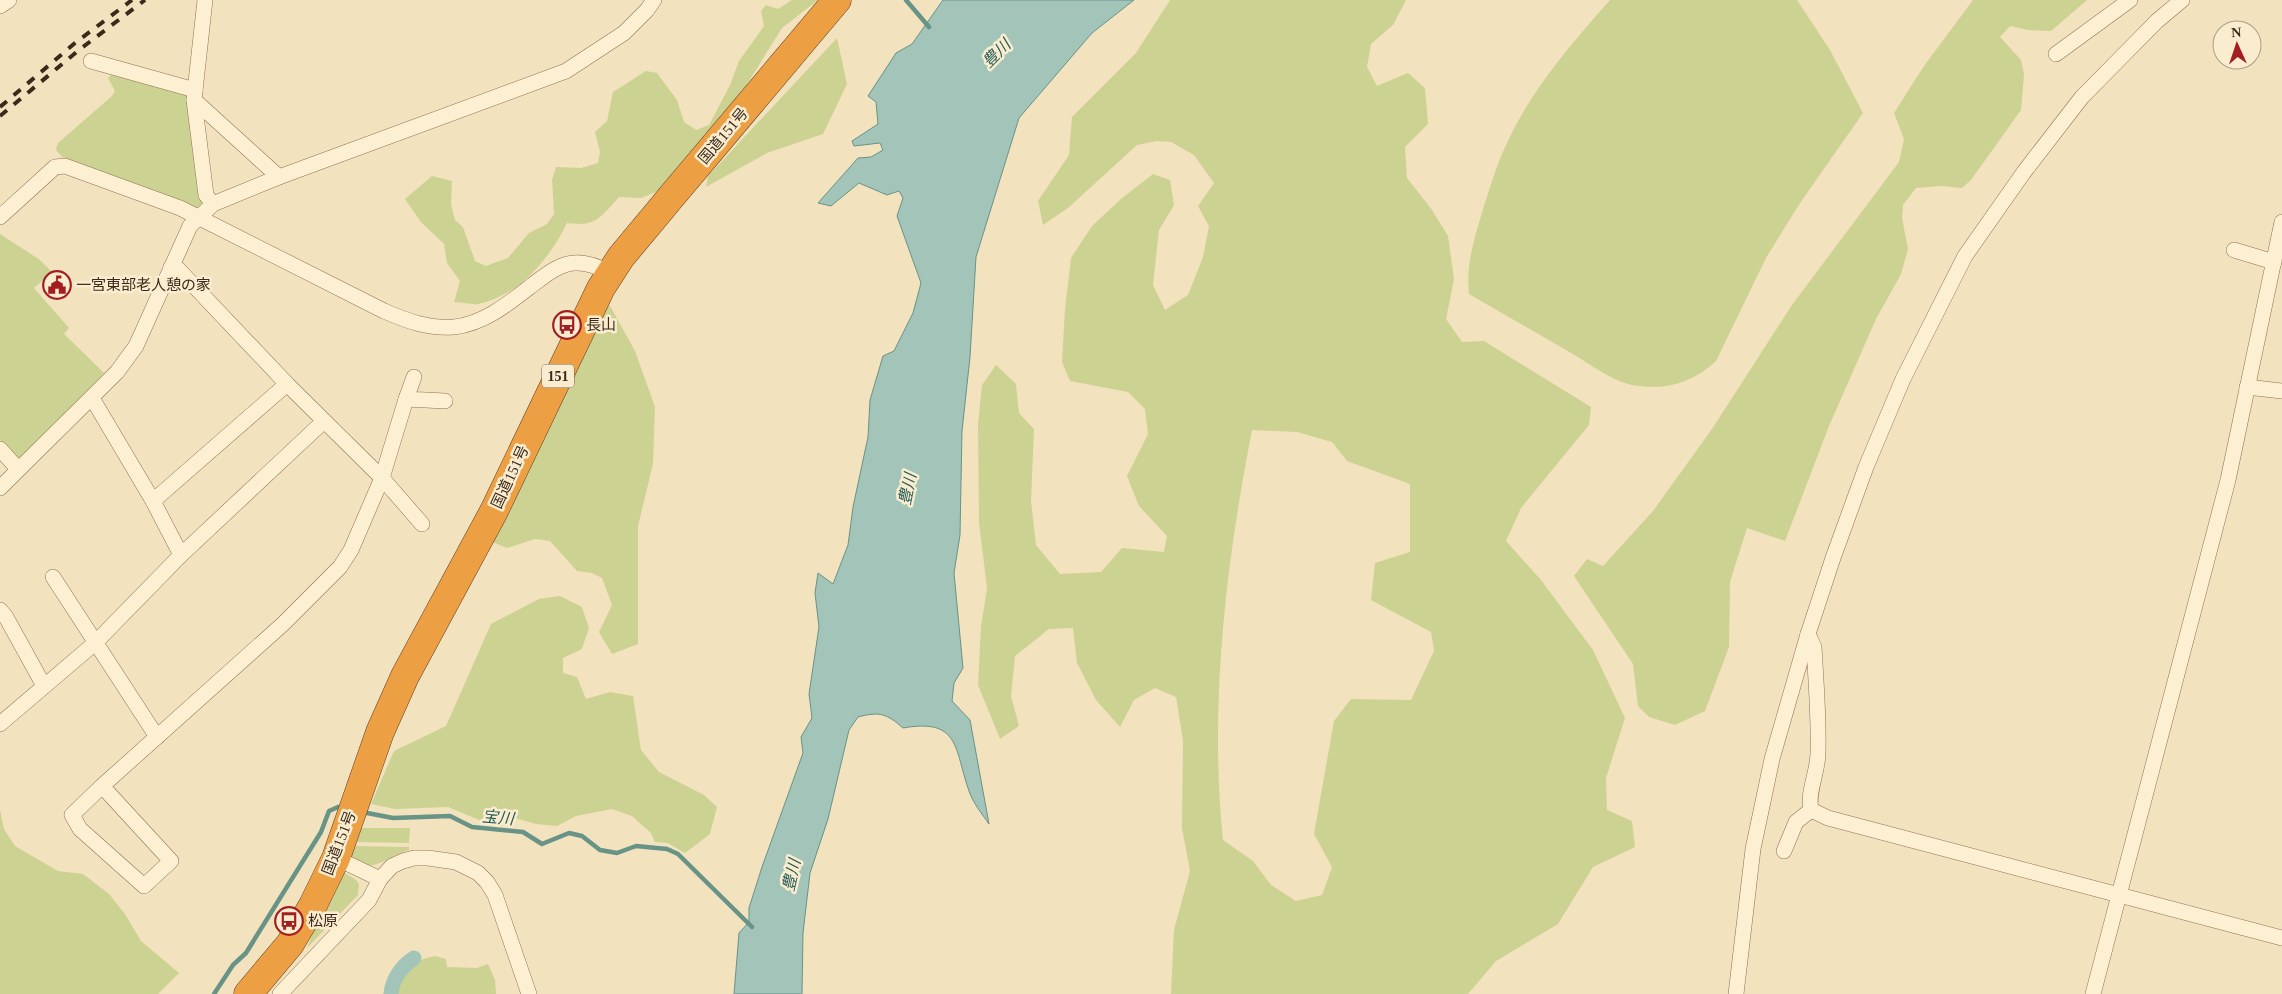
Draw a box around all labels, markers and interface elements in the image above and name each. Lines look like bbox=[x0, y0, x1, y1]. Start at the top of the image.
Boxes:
north arrow bbox=[2212, 20, 2262, 70]
text: N bbox=[2231, 25, 2242, 40]
water label: 豊川 bbox=[979, 35, 1015, 71]
street label: 国道151号 bbox=[695, 105, 751, 167]
public building icon: 一宮東部老人憩の家 bbox=[42, 270, 72, 300]
place label: 一宮東部老人憩の家 bbox=[76, 276, 211, 293]
bus stop icon: 長山 bbox=[552, 310, 582, 340]
place label: 長山 bbox=[586, 317, 616, 333]
road number: 151 bbox=[542, 364, 574, 388]
street label: 国道151号 bbox=[488, 443, 532, 511]
water label: 豊川 bbox=[896, 470, 919, 506]
water label: 宝川 bbox=[481, 808, 517, 828]
street label: 国道151号 bbox=[319, 809, 359, 877]
water label: 豊川 bbox=[780, 856, 804, 893]
bus stop icon: 松原 bbox=[274, 906, 304, 936]
place label: 松原 bbox=[308, 913, 338, 929]

